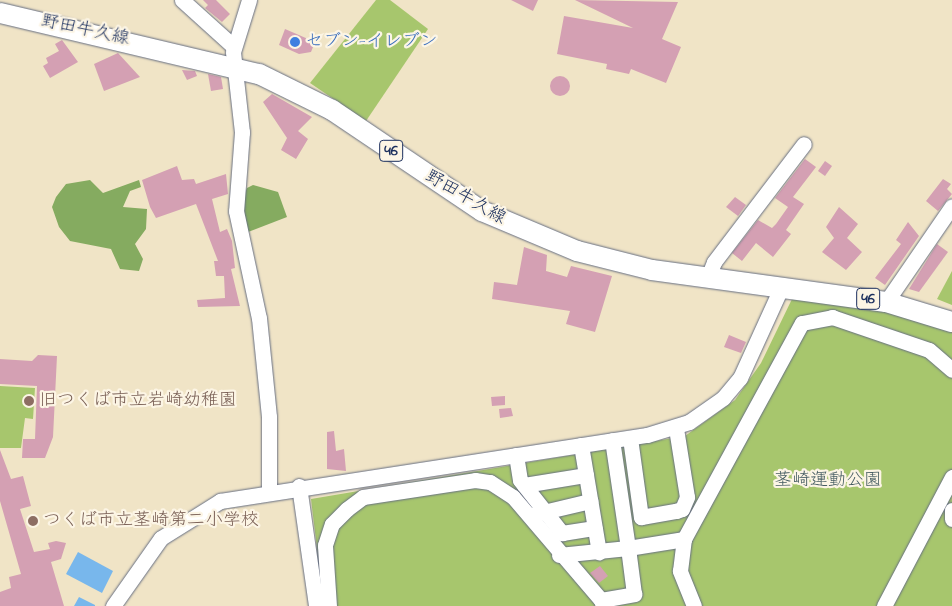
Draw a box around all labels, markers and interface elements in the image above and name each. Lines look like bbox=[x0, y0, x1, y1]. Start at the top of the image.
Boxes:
street label: 野田牛久線 bbox=[39, 11, 131, 51]
place label: セブン-イレブン bbox=[305, 31, 438, 53]
marker: セブン-イレブン bbox=[289, 36, 301, 48]
road number: 46 bbox=[378, 138, 404, 164]
street label: 野田牛久線 bbox=[421, 166, 509, 230]
road number: 46 bbox=[856, 286, 880, 312]
place label: 旧つくば市立岩崎幼稚園 bbox=[39, 390, 237, 412]
marker: 旧つくば市立岩崎幼稚園 bbox=[23, 395, 35, 407]
park label: 茎崎運動公園 bbox=[774, 470, 882, 492]
place label: つくば市立茎崎第二小学校 bbox=[43, 510, 259, 532]
marker: つくば市立茎崎第二小学校 bbox=[27, 515, 39, 527]

